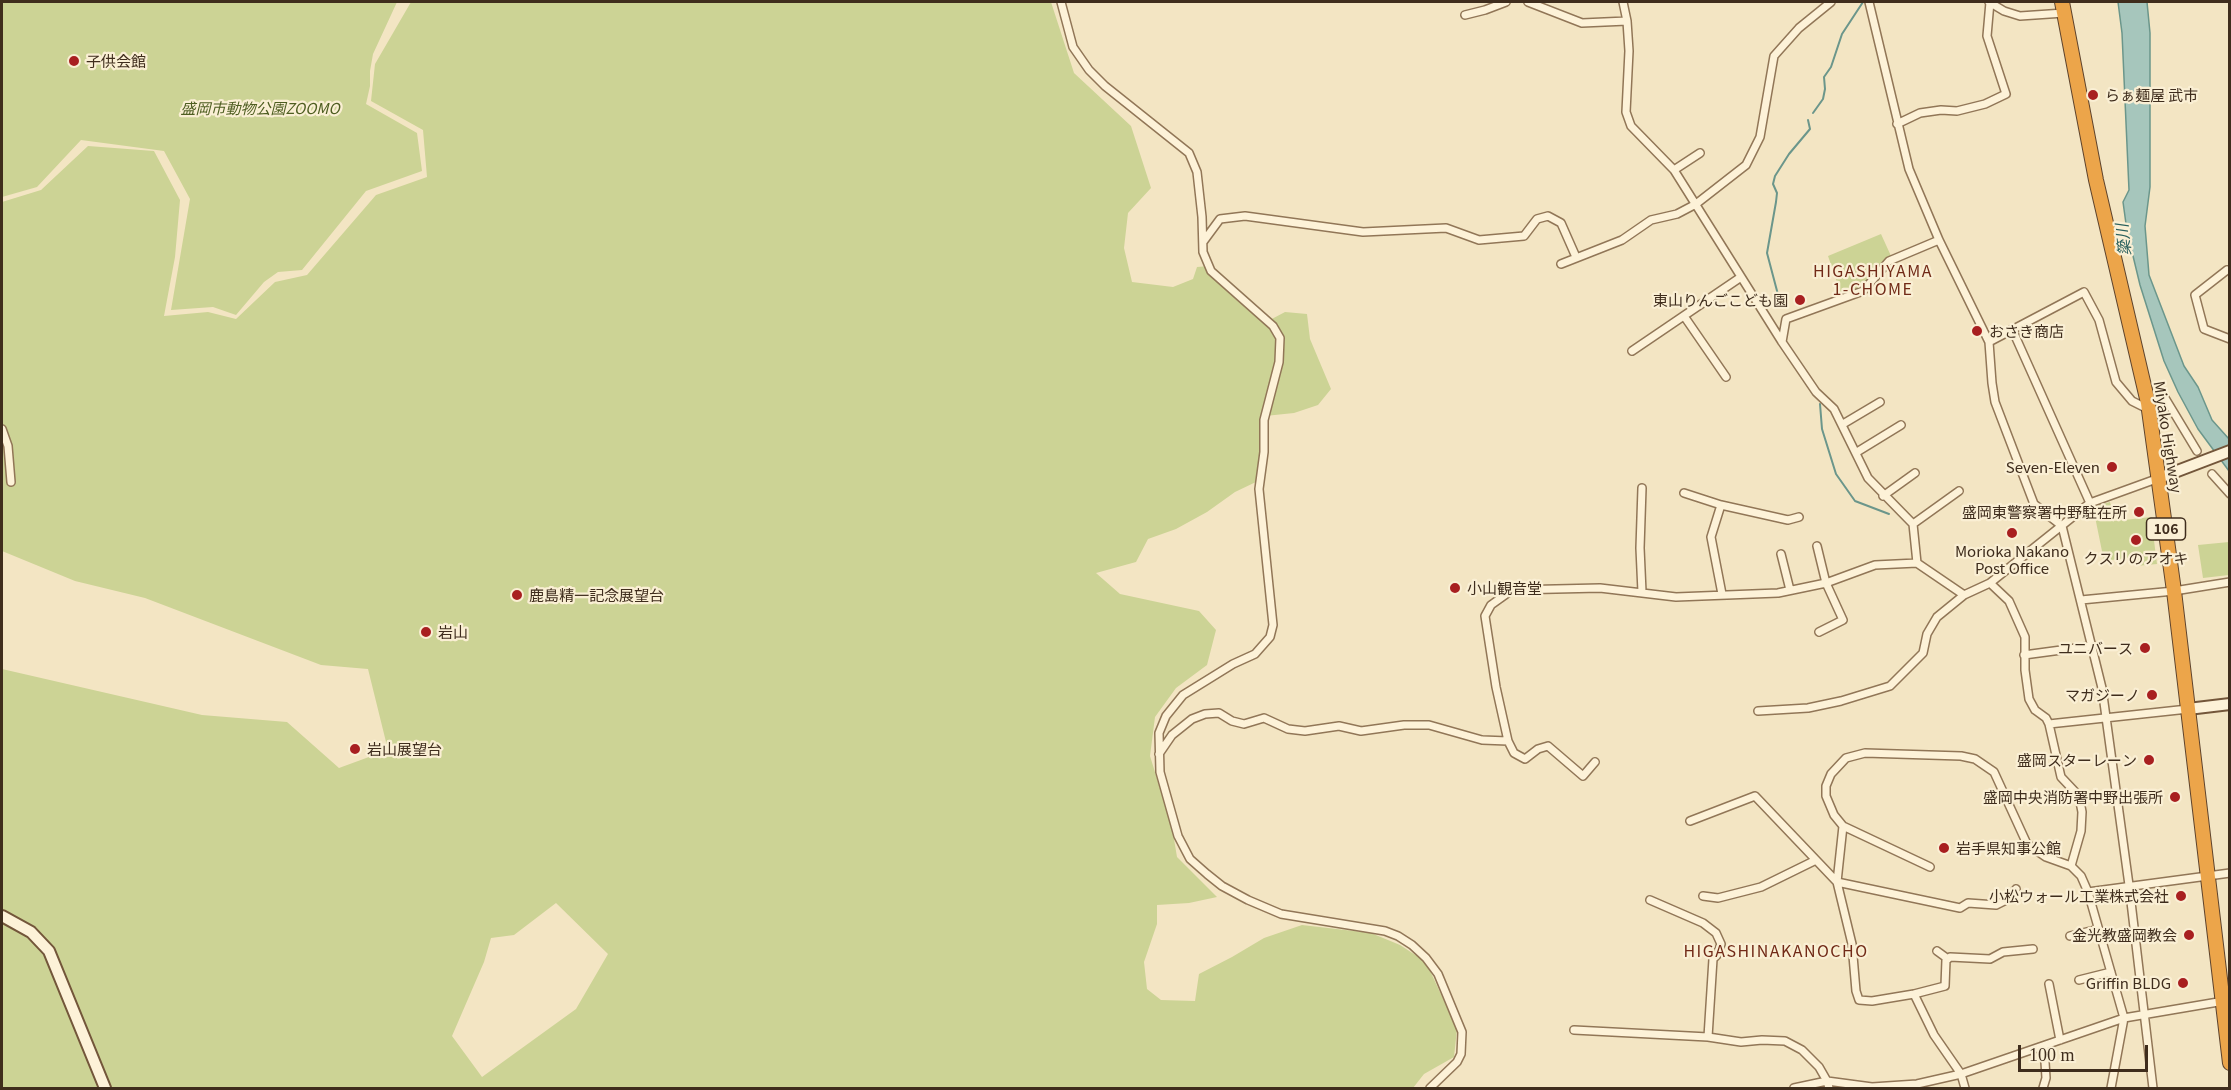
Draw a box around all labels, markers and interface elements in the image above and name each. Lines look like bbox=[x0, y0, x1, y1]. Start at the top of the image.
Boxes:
place label: 子供会館 bbox=[86, 52, 146, 70]
marker: 子供会館 bbox=[67, 54, 81, 68]
place label: らぁ麺屋 武市 bbox=[2105, 86, 2198, 104]
marker: らぁ麺屋 武市 bbox=[2086, 88, 2100, 102]
park label: 盛岡市動物公園ZOOMO bbox=[180, 99, 340, 117]
water label: 簗川 bbox=[2112, 223, 2134, 257]
district label: HIGASHIYAMA 1-CHOME bbox=[1813, 261, 1933, 299]
place label: 東山りんごこども園 bbox=[1653, 291, 1788, 309]
marker: 東山りんごこども園 bbox=[1793, 293, 1807, 307]
place label: おさき商店 bbox=[1989, 322, 2064, 340]
marker: おさき商店 bbox=[1970, 324, 1984, 338]
street label: Miyako Highway bbox=[2150, 380, 2186, 494]
place label: Seven-Eleven bbox=[2006, 458, 2100, 476]
marker: Seven-Eleven bbox=[2105, 460, 2119, 474]
place label: 盛岡東警察署中野駐在所 bbox=[1962, 503, 2127, 521]
marker: 盛岡東警察署中野駐在所 bbox=[2132, 505, 2146, 519]
road number: 106 bbox=[2146, 518, 2186, 540]
marker: Morioka Nakano Post Office bbox=[2005, 526, 2019, 540]
marker: クスリのアオキ bbox=[2129, 533, 2143, 547]
place label: Morioka Nakano Post Office bbox=[1955, 542, 2069, 577]
place label: クスリのアオキ bbox=[2084, 549, 2188, 567]
place label: 小山観音堂 bbox=[1467, 579, 1542, 597]
marker: 小山観音堂 bbox=[1448, 581, 1462, 595]
place label: 鹿島精一記念展望台 bbox=[529, 586, 664, 604]
marker: 鹿島精一記念展望台 bbox=[510, 588, 524, 602]
place label: 岩山 bbox=[438, 623, 468, 641]
marker: 岩山 bbox=[419, 625, 433, 639]
place label: ユニバース bbox=[2058, 639, 2133, 657]
marker: ユニバース bbox=[2138, 641, 2152, 655]
place label: マガジーノ bbox=[2065, 686, 2140, 704]
marker: マガジーノ bbox=[2145, 688, 2159, 702]
place label: 岩山展望台 bbox=[367, 740, 442, 758]
marker: 岩山展望台 bbox=[348, 742, 362, 756]
place label: 盛岡スターレーン bbox=[2017, 751, 2137, 769]
marker: 盛岡スターレーン bbox=[2142, 753, 2156, 767]
place label: 盛岡中央消防署中野出張所 bbox=[1983, 788, 2163, 806]
marker: 盛岡中央消防署中野出張所 bbox=[2168, 790, 2182, 804]
place label: 岩手県知事公館 bbox=[1956, 839, 2061, 857]
marker: 岩手県知事公館 bbox=[1937, 841, 1951, 855]
place label: 小松ウォール工業株式会社 bbox=[1989, 887, 2169, 905]
marker: 小松ウォール工業株式会社 bbox=[2174, 889, 2188, 903]
place label: 金光教盛岡教会 bbox=[2072, 926, 2177, 944]
marker: 金光教盛岡教会 bbox=[2182, 928, 2196, 942]
district label: HIGASHINAKANOCHO bbox=[1683, 941, 1869, 961]
place label: Griffin BLDG bbox=[2086, 974, 2171, 992]
marker: Griffin BLDG bbox=[2176, 976, 2190, 990]
scale bar bbox=[2021, 1033, 2152, 1071]
text: 100 m bbox=[2029, 1045, 2075, 1065]

